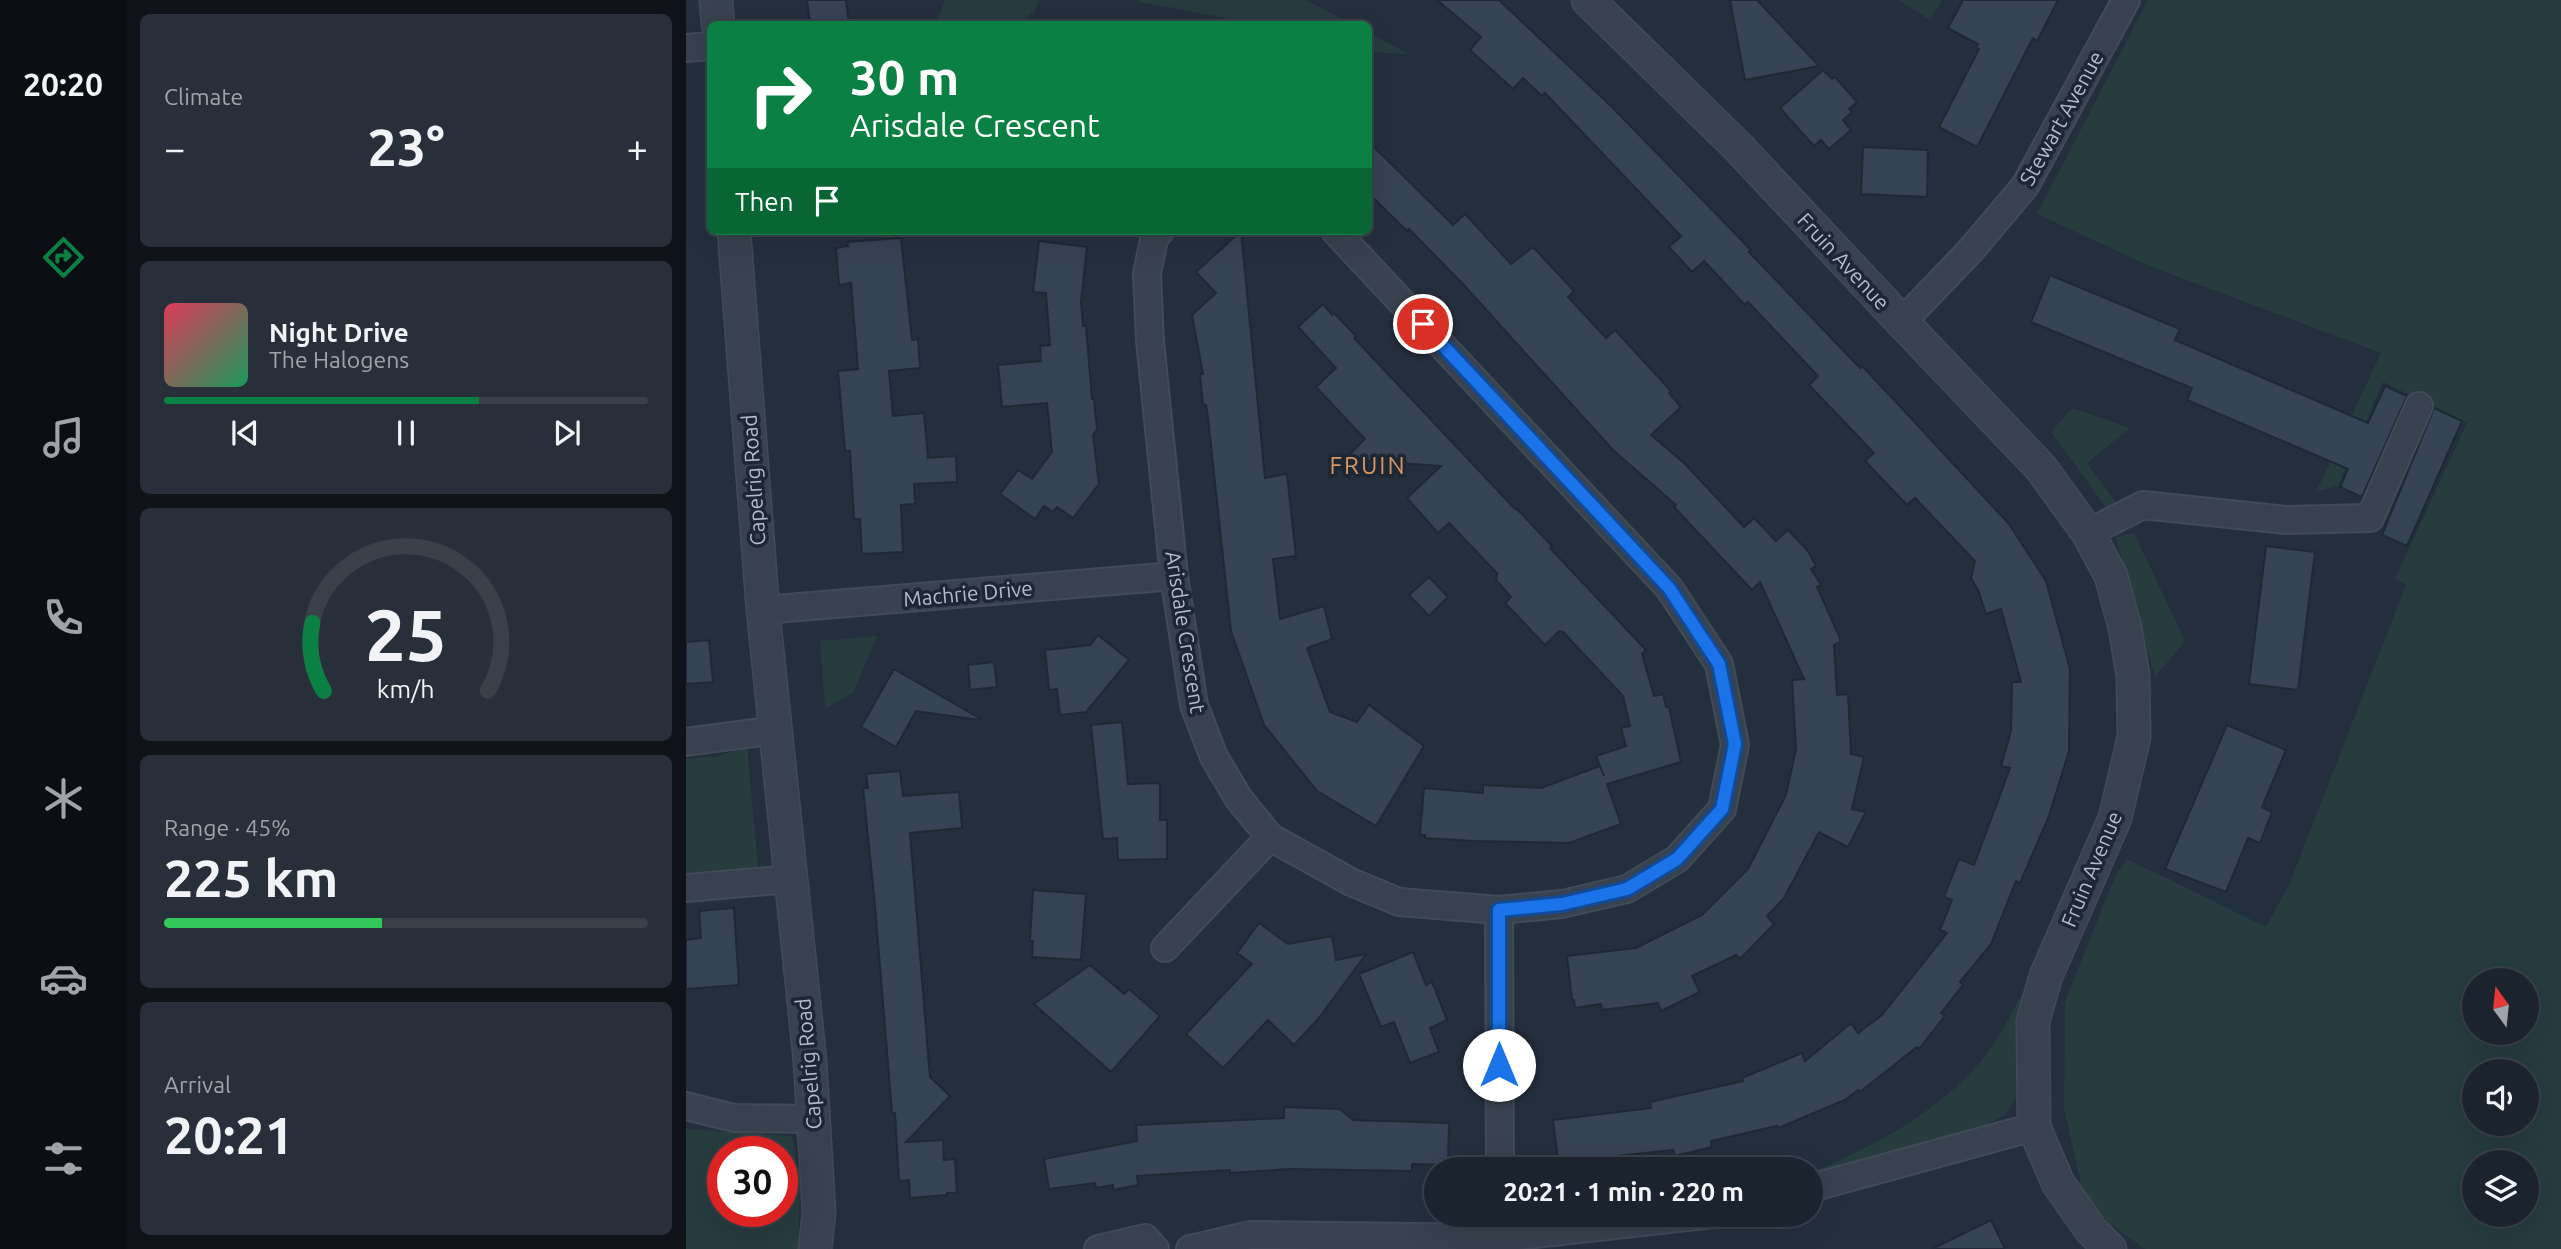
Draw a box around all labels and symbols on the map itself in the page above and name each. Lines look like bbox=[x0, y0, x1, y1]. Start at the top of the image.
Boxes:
street label: Stewart Avenue bbox=[2014, 47, 2108, 189]
street label: Fruin Avenue bbox=[1793, 208, 1895, 314]
pin bbox=[1393, 294, 1453, 354]
street label: Capelrig Road bbox=[736, 414, 770, 546]
district label: FRUIN bbox=[1329, 452, 1407, 479]
street label: Arisdale Crescent bbox=[1161, 549, 1211, 715]
street label: Machrie Drive bbox=[902, 575, 1034, 611]
street label: Fruin Avenue bbox=[2056, 808, 2126, 930]
north arrow bbox=[2462, 968, 2539, 1045]
street label: Capelrig Road bbox=[790, 997, 826, 1131]
position arrow bbox=[1462, 1028, 1536, 1102]
speed limit sign: 30 bbox=[707, 1136, 798, 1227]

